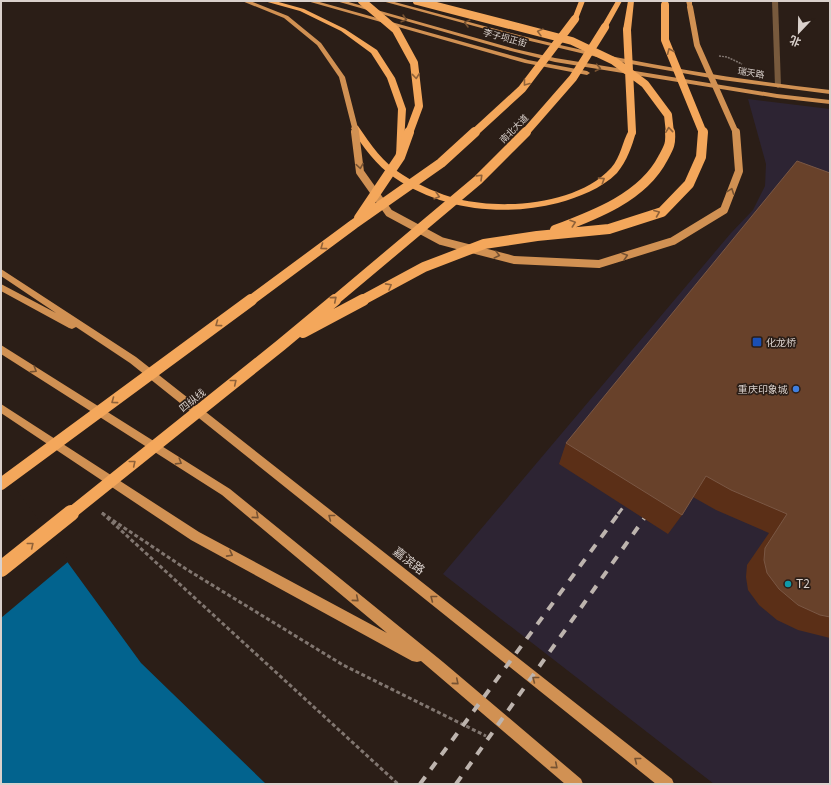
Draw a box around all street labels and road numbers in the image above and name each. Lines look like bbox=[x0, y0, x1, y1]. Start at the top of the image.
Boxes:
street label: 李子坝正街 bbox=[482, 25, 529, 50]
street label: 瑞天路 bbox=[737, 64, 765, 81]
street label: 南北大道 bbox=[496, 111, 531, 146]
street label: 四纵线 bbox=[175, 384, 208, 415]
street label: 嘉滨路 bbox=[391, 542, 429, 578]

